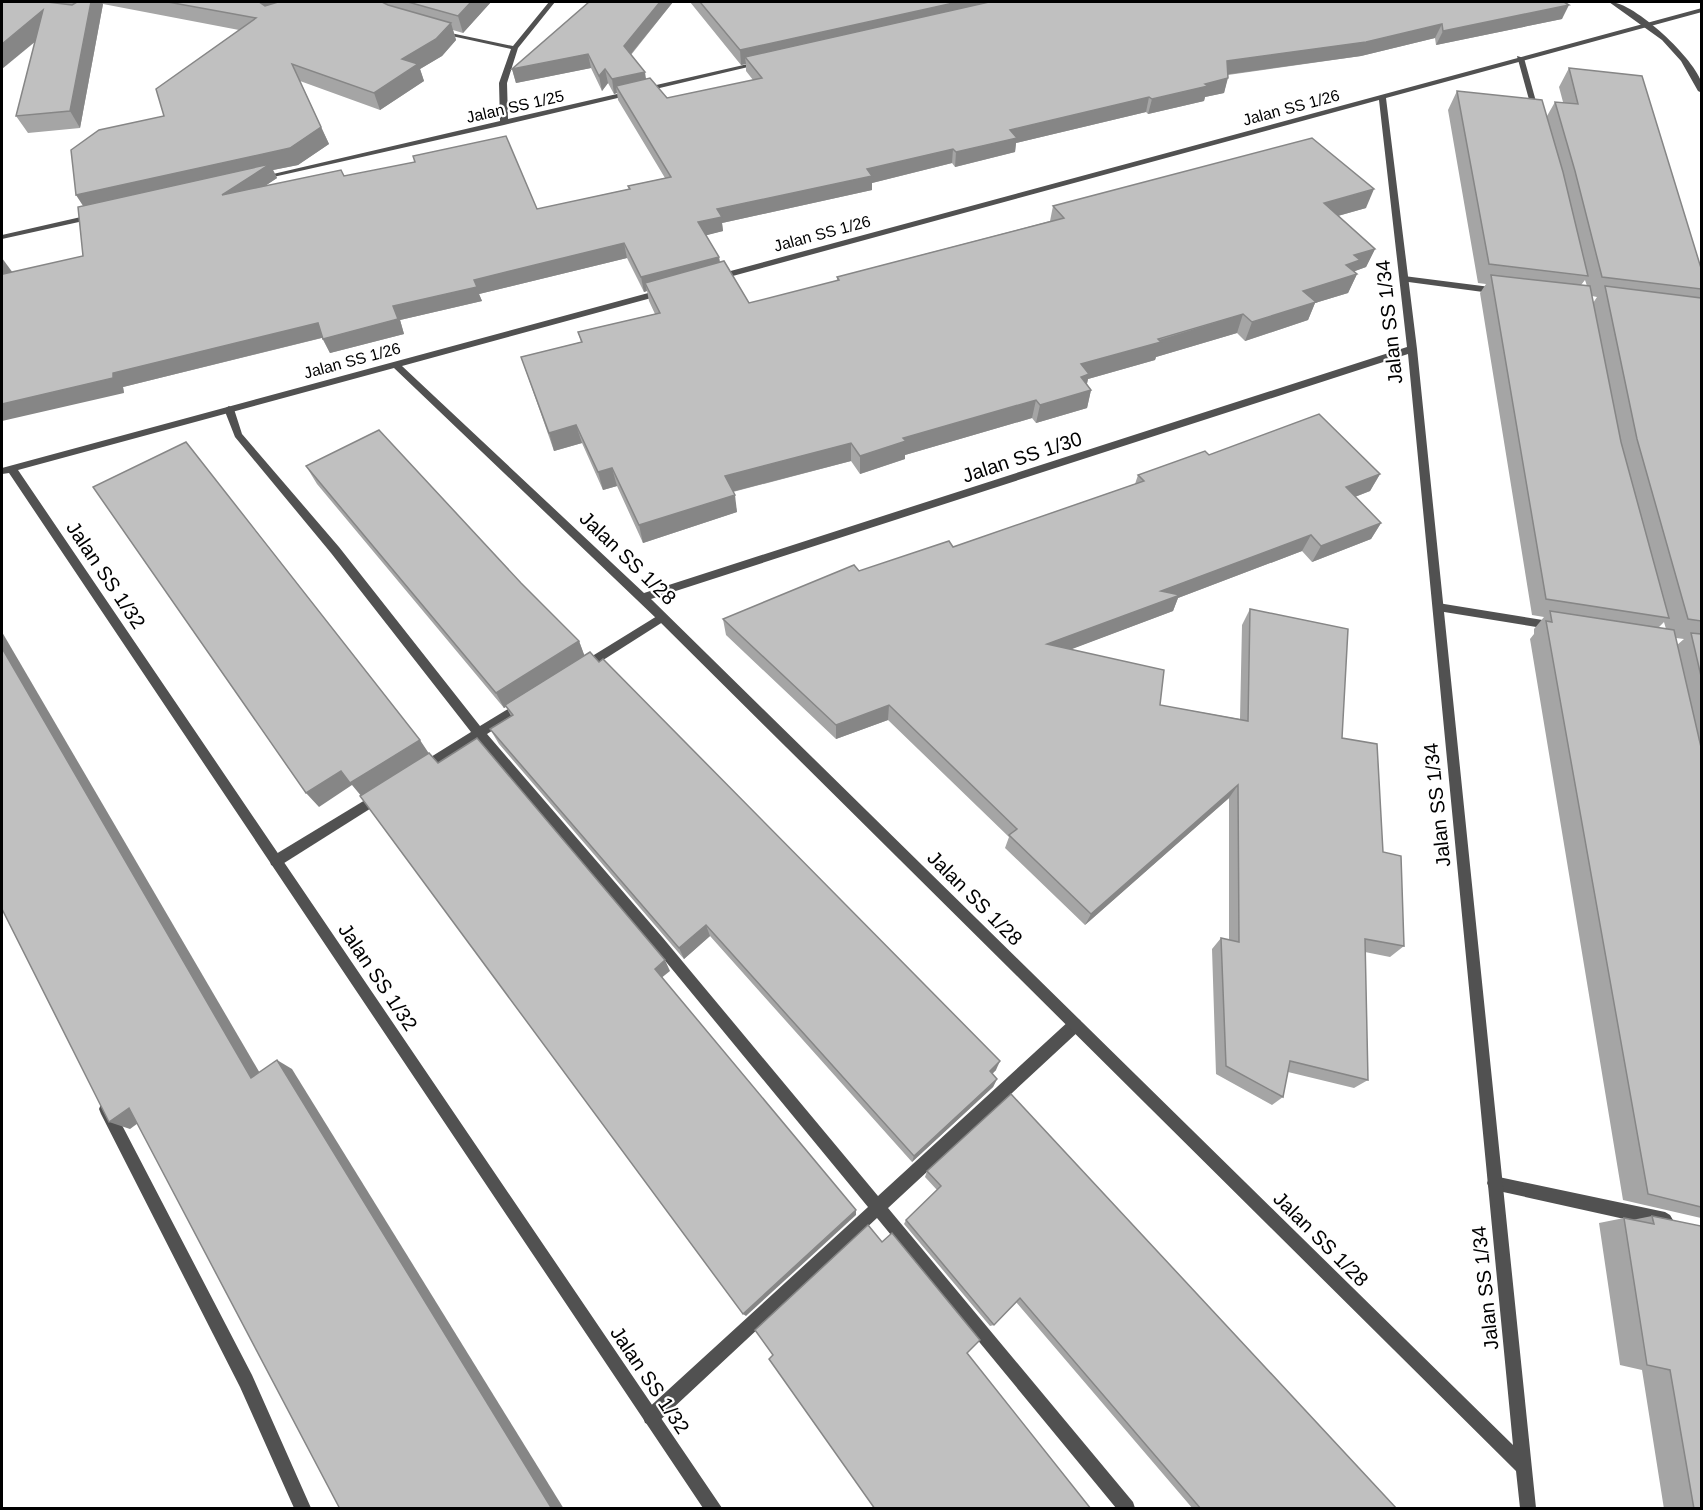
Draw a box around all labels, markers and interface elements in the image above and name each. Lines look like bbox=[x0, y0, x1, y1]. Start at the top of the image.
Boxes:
street label: Jalan SS 1/26 bbox=[1241, 86, 1342, 129]
street label: Jalan SS 1/25 bbox=[465, 87, 566, 126]
street label: Jalan SS 1/26 bbox=[772, 212, 873, 255]
street label: Jalan SS 1/34 bbox=[1372, 259, 1406, 385]
street label: Jalan SS 1/26 bbox=[302, 339, 403, 382]
street label: Jalan SS 1/30 bbox=[959, 427, 1085, 487]
street label: Jalan SS 1/28 bbox=[576, 507, 680, 609]
street label: Jalan SS 1/32 bbox=[62, 517, 150, 633]
street label: Jalan SS 1/34 bbox=[1420, 742, 1454, 868]
street label: Jalan SS 1/28 bbox=[923, 846, 1027, 950]
street label: Jalan SS 1/32 bbox=[334, 919, 422, 1035]
street label: Jalan SS 1/28 bbox=[1269, 1187, 1373, 1291]
street label: Jalan SS 1/34 bbox=[1468, 1225, 1502, 1351]
street label: Jalan SS 1/32 bbox=[606, 1322, 694, 1438]

